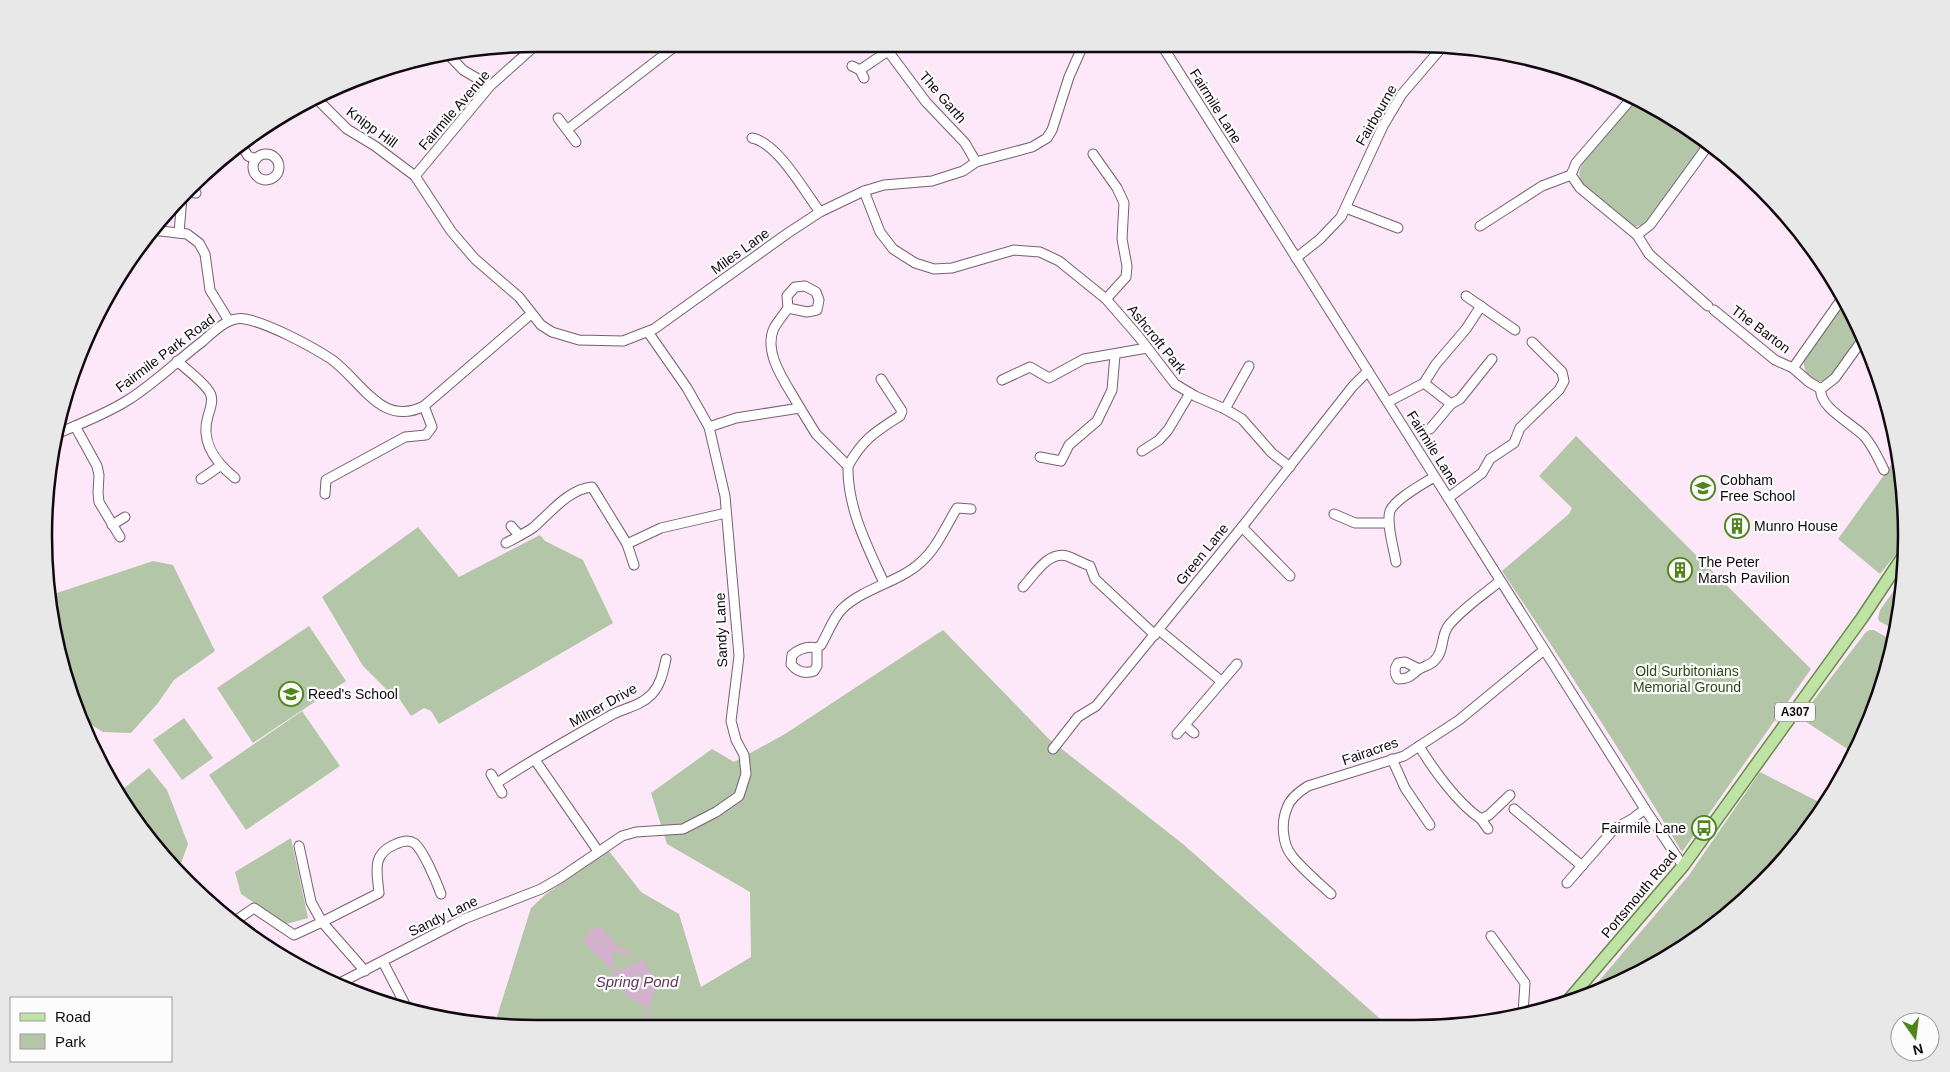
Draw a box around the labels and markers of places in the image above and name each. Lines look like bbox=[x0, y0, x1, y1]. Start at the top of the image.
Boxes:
place label: Cobham Free School bbox=[1720, 472, 1795, 504]
school or university icon: Cobham Free School bbox=[1690, 475, 1716, 501]
building icon: Munro House bbox=[1724, 513, 1750, 539]
place label: Munro House bbox=[1754, 518, 1838, 534]
place label: The Peter Marsh Pavilion bbox=[1698, 554, 1790, 586]
building icon: The Peter Marsh Pavilion bbox=[1667, 557, 1693, 583]
school or university icon: Reed's School bbox=[278, 681, 304, 707]
place label: Reed's School bbox=[308, 686, 398, 702]
bus stop icon: Fairmile Lane bbox=[1691, 815, 1717, 841]
place label: Fairmile Lane bbox=[1601, 820, 1686, 836]

